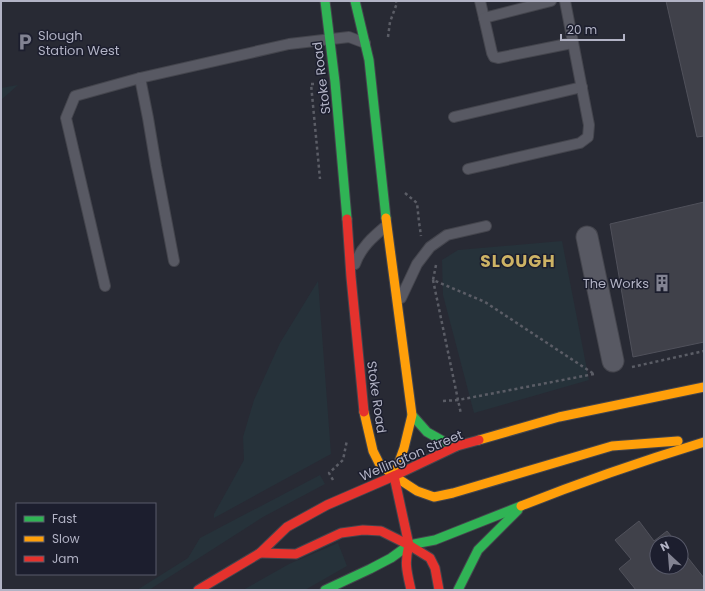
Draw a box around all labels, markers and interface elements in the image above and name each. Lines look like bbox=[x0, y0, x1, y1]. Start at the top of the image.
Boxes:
scale bar bbox=[561, 16, 624, 42]
text: 20 m bbox=[567, 21, 597, 38]
place label: Slough Station West bbox=[38, 26, 120, 60]
parking icon: Slough Station West bbox=[15, 32, 35, 52]
street label: Stoke Road bbox=[308, 41, 335, 115]
district label: SLOUGH bbox=[480, 249, 556, 273]
building icon: The Works bbox=[652, 273, 672, 293]
place label: The Works bbox=[583, 274, 649, 293]
street label: Stoke Road bbox=[362, 360, 391, 434]
street label: Wellington Street bbox=[357, 425, 466, 486]
legend bbox=[16, 503, 156, 575]
text: Fast bbox=[52, 510, 77, 527]
text: Slow bbox=[52, 530, 80, 547]
north arrow bbox=[649, 535, 689, 575]
text: N bbox=[657, 537, 672, 555]
text: Jam bbox=[52, 550, 79, 567]

